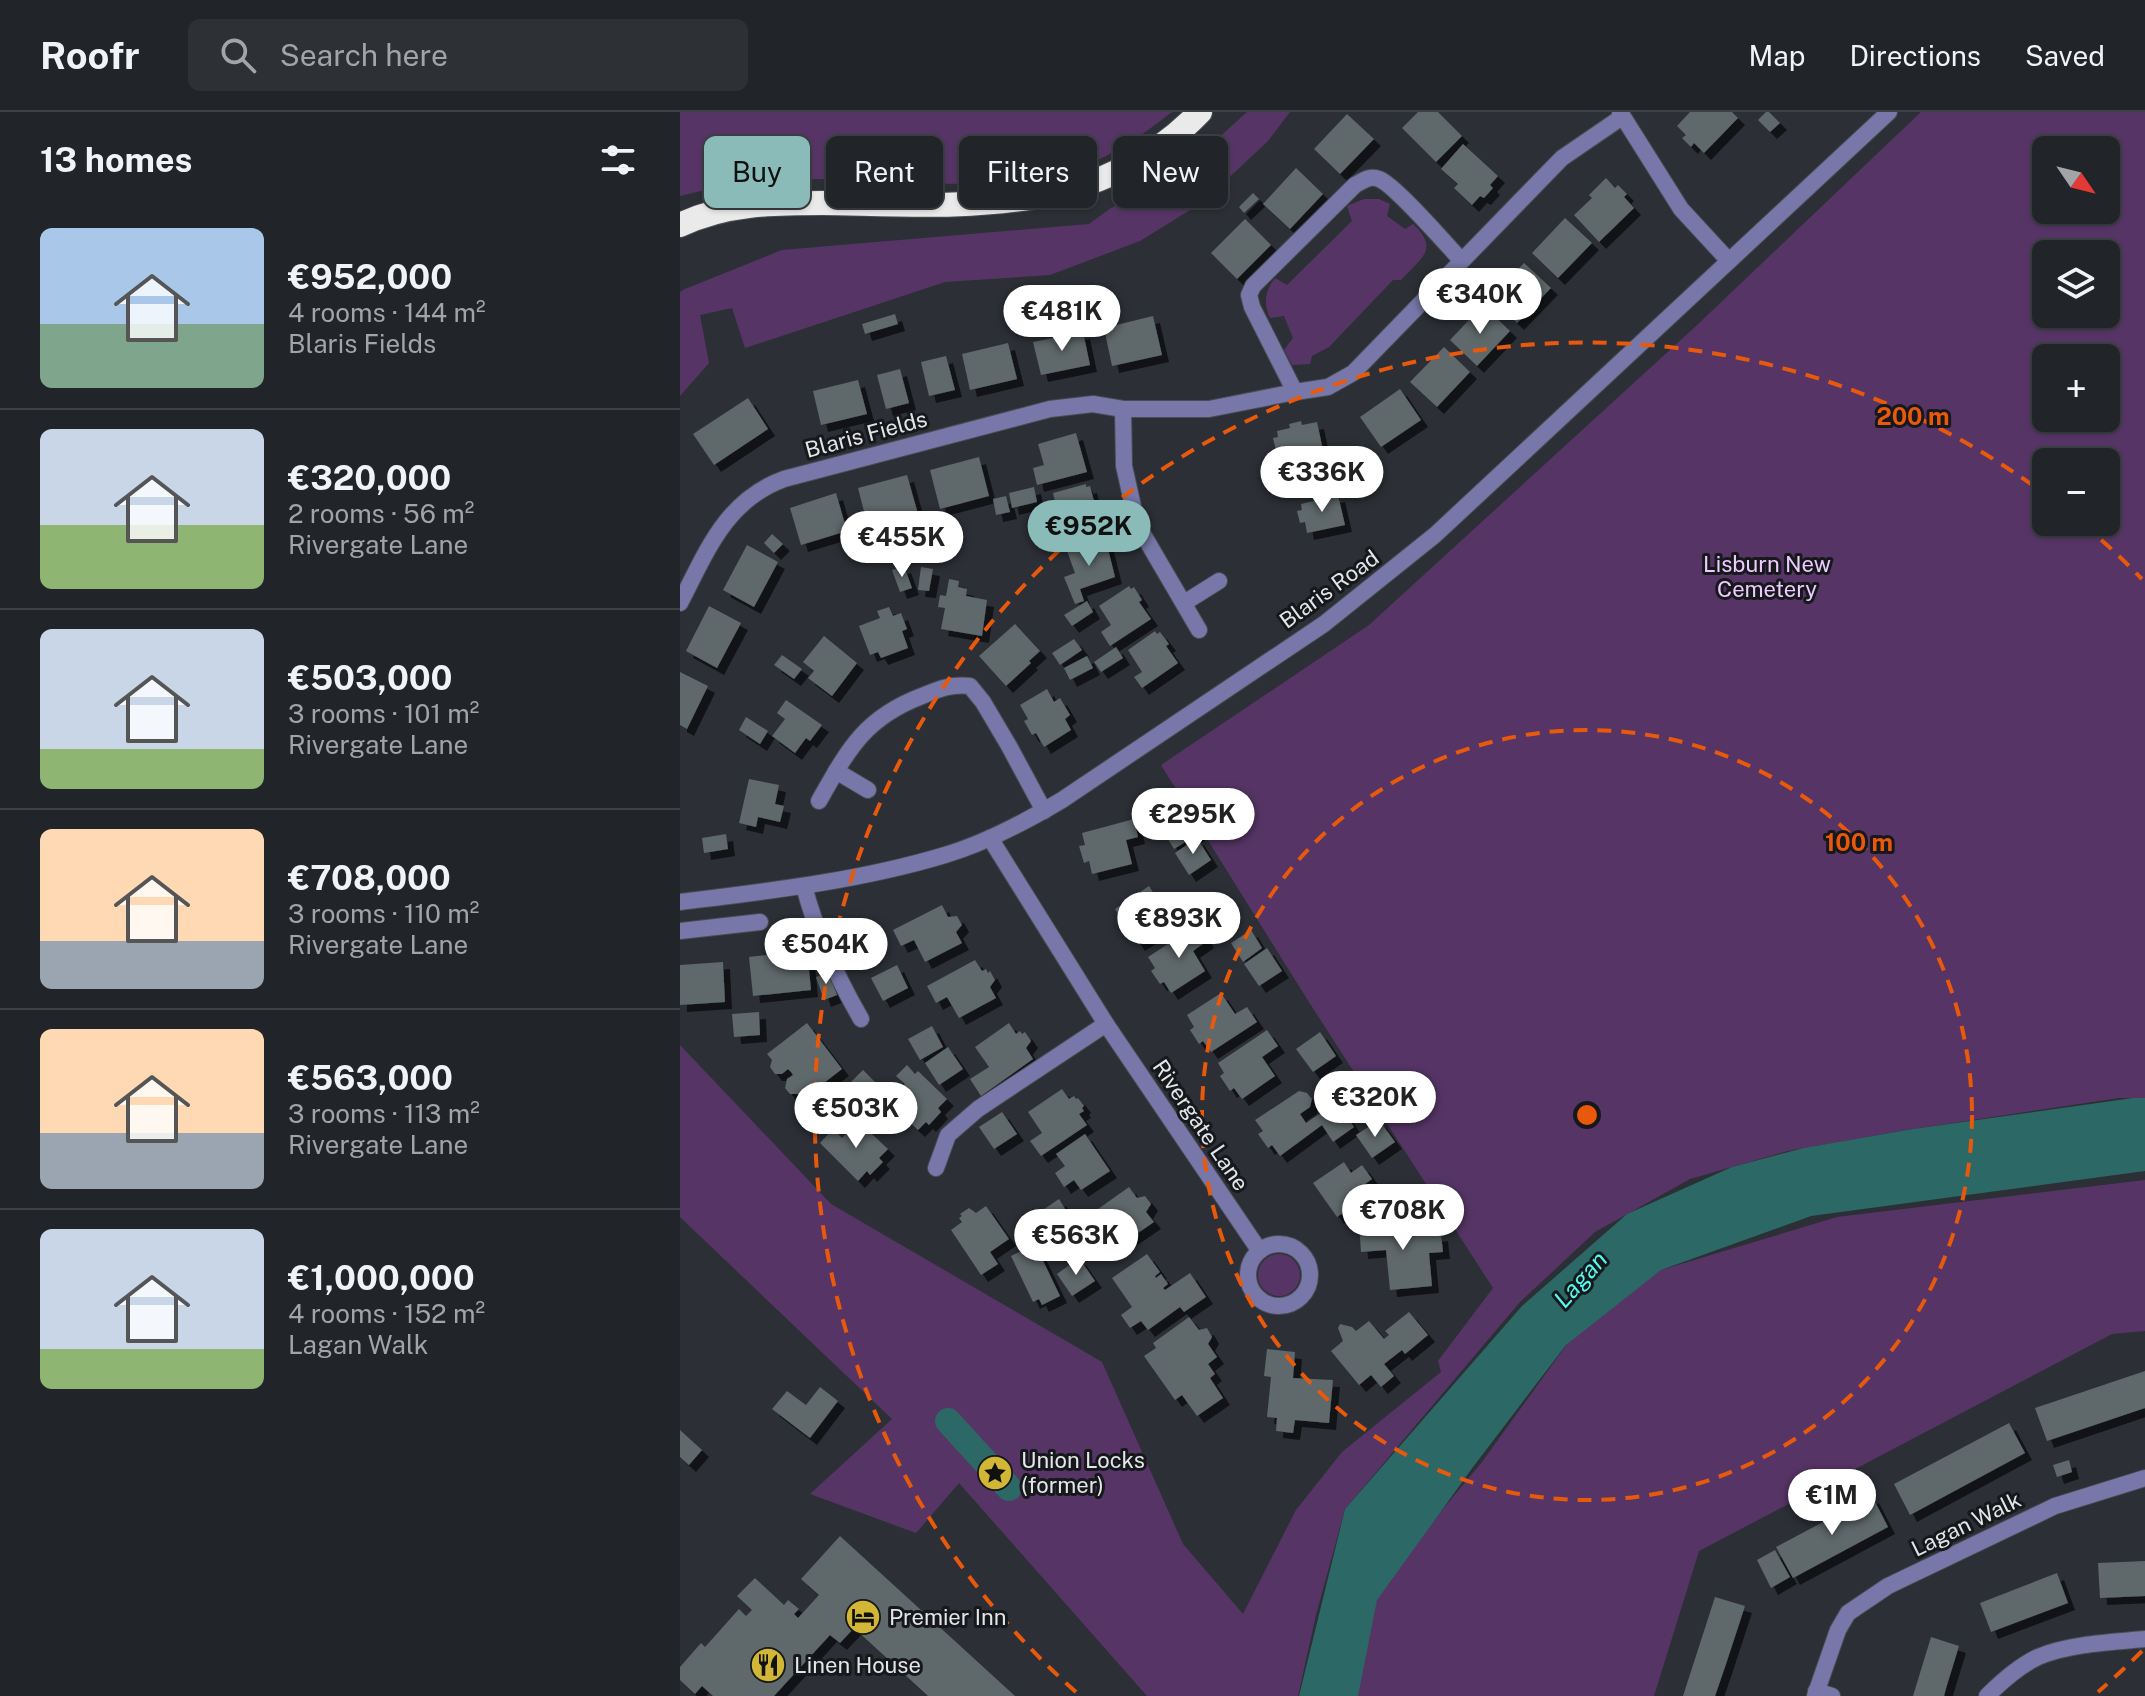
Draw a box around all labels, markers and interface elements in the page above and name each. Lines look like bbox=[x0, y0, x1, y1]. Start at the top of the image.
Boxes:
search box bbox=[188, 19, 748, 91]
text: Roofr bbox=[40, 33, 140, 78]
icon: search bbox=[216, 33, 260, 77]
text: Search here bbox=[280, 37, 448, 73]
text: Map bbox=[1749, 39, 1805, 72]
text: Directions bbox=[1849, 39, 1981, 72]
text: Saved bbox=[2025, 39, 2105, 72]
chip: Buy bbox=[704, 136, 810, 208]
chip: Rent bbox=[826, 136, 943, 208]
chip: Filters bbox=[959, 136, 1097, 208]
chip: New bbox=[1113, 136, 1228, 208]
north arrow bbox=[2032, 136, 2120, 224]
map controls bbox=[2032, 136, 2120, 536]
icon: filters bbox=[596, 138, 640, 182]
text: 13 homes bbox=[40, 140, 192, 180]
button: layers bbox=[2032, 240, 2120, 328]
text: €952,000 bbox=[288, 257, 452, 297]
icon: home bbox=[104, 260, 200, 356]
pin: €340K bbox=[1424, 268, 1536, 336]
text: €340K bbox=[1437, 278, 1523, 309]
pin: €481K bbox=[1006, 285, 1118, 353]
text: €481K bbox=[1021, 295, 1103, 326]
text: 4 rooms · 144 m² bbox=[288, 297, 486, 328]
text: Blaris Fields bbox=[288, 328, 436, 359]
button: + bbox=[2032, 344, 2120, 432]
text: 200 m bbox=[1876, 402, 1950, 430]
street label: Blaris Fields bbox=[802, 405, 930, 463]
pin: €336K bbox=[1266, 446, 1378, 514]
button: − bbox=[2032, 448, 2120, 536]
text: €336K bbox=[1278, 456, 1366, 487]
text: €320,000 bbox=[288, 458, 451, 498]
icon: home bbox=[104, 461, 200, 557]
text: 2 rooms · 56 m² bbox=[288, 498, 474, 529]
pin: €952K bbox=[1033, 500, 1145, 568]
text: €952K bbox=[1046, 510, 1132, 541]
pin: €455K bbox=[846, 511, 958, 579]
text: €455K bbox=[858, 521, 946, 552]
text: Rivergate Lane bbox=[288, 529, 468, 560]
street label: Blaris Road bbox=[1274, 544, 1384, 634]
park label: Lisburn New Cemetery bbox=[1703, 551, 1831, 602]
text: €503,000 bbox=[288, 658, 452, 698]
icon: home bbox=[104, 661, 200, 757]
text: 3 rooms · 101 m² bbox=[288, 698, 479, 729]
text: Rivergate Lane bbox=[288, 729, 468, 760]
pin: €295K bbox=[1137, 788, 1249, 856]
text: €295K bbox=[1150, 798, 1236, 829]
text: 100 m bbox=[1825, 828, 1893, 856]
text: €708,000 bbox=[288, 858, 451, 898]
icon: home bbox=[104, 861, 200, 957]
pin: €893K bbox=[1123, 892, 1235, 960]
text: 3 rooms · 110 m² bbox=[288, 898, 479, 929]
text: €893K bbox=[1135, 902, 1223, 933]
pin: €504K bbox=[770, 918, 882, 986]
text: €504K bbox=[783, 928, 869, 959]
text: Rivergate Lane bbox=[288, 929, 468, 960]
street label: Rivergate Lane bbox=[1148, 1055, 1254, 1195]
text: €563,000 bbox=[288, 1058, 453, 1098]
icon: home bbox=[104, 1061, 200, 1157]
pin: €320K bbox=[1319, 1071, 1431, 1139]
text: €320K bbox=[1332, 1081, 1418, 1112]
pin: €503K bbox=[800, 1082, 912, 1150]
text: €503K bbox=[812, 1092, 900, 1123]
text: 3 rooms · 113 m² bbox=[288, 1098, 480, 1129]
centre of rings bbox=[1573, 1101, 1601, 1129]
text: Rivergate Lane bbox=[288, 1129, 468, 1160]
pin: €708K bbox=[1347, 1184, 1459, 1252]
text: €708K bbox=[1360, 1194, 1446, 1225]
pin: €563K bbox=[1020, 1209, 1132, 1277]
text: €563K bbox=[1032, 1219, 1120, 1250]
water label: Lagan bbox=[1548, 1245, 1612, 1313]
text: €1,000,000 bbox=[288, 1258, 475, 1298]
icon: home bbox=[104, 1261, 200, 1357]
text: 4 rooms · 152 m² bbox=[288, 1298, 485, 1329]
text: Lagan Walk bbox=[288, 1329, 428, 1360]
place label: Union Locks (former) bbox=[1021, 1447, 1145, 1498]
place icon: Union Locks (former) bbox=[976, 1454, 1014, 1492]
pin: €1M bbox=[1793, 1469, 1871, 1537]
text: €1M bbox=[1806, 1479, 1858, 1510]
street label: Lagan Walk bbox=[1907, 1486, 2025, 1562]
hotel icon: Premier Inn bbox=[844, 1598, 882, 1636]
place label: Premier Inn bbox=[889, 1604, 1006, 1630]
restaurant icon: Linen House bbox=[749, 1646, 787, 1684]
place label: Linen House bbox=[794, 1652, 921, 1678]

